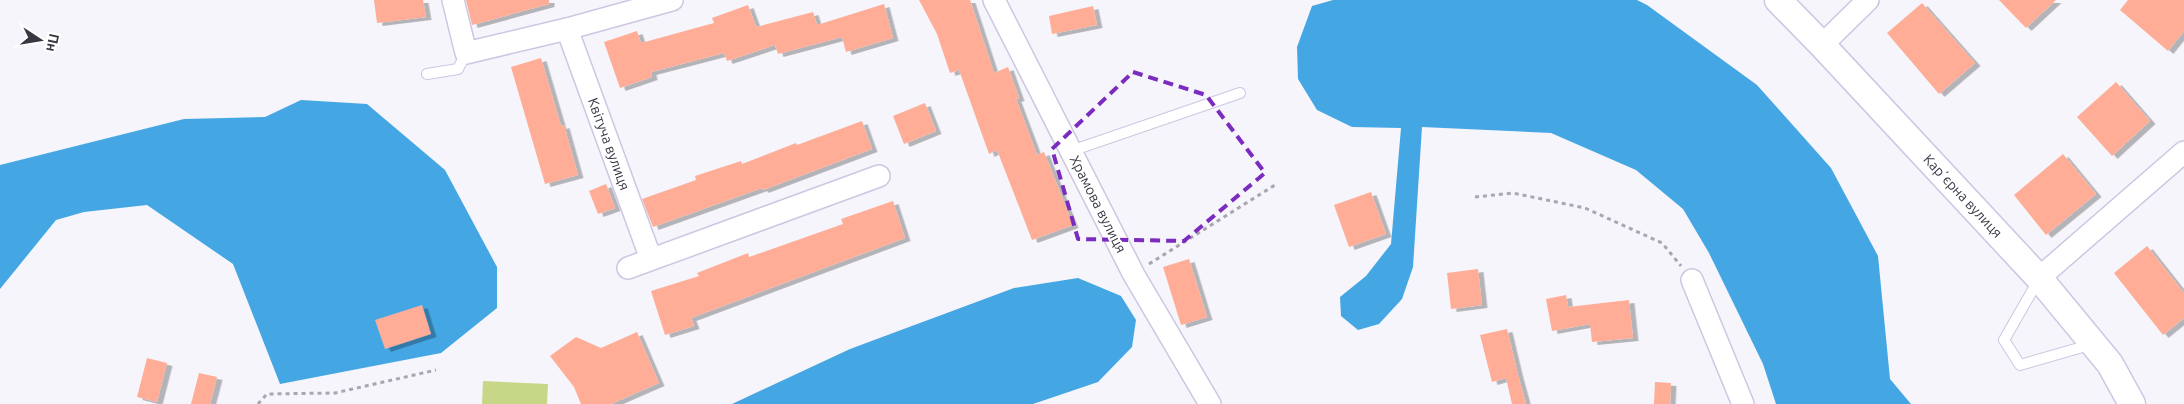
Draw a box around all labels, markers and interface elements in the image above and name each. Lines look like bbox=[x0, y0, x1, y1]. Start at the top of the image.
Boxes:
north arrow bbox=[15, 15, 65, 65]
text: Пн bbox=[43, 32, 62, 53]
street label: Квітуча вулиця bbox=[585, 96, 633, 192]
street label: Карʼєрна вулиця bbox=[1920, 151, 2006, 241]
street label: Храмова вулиця bbox=[1067, 153, 1129, 255]

